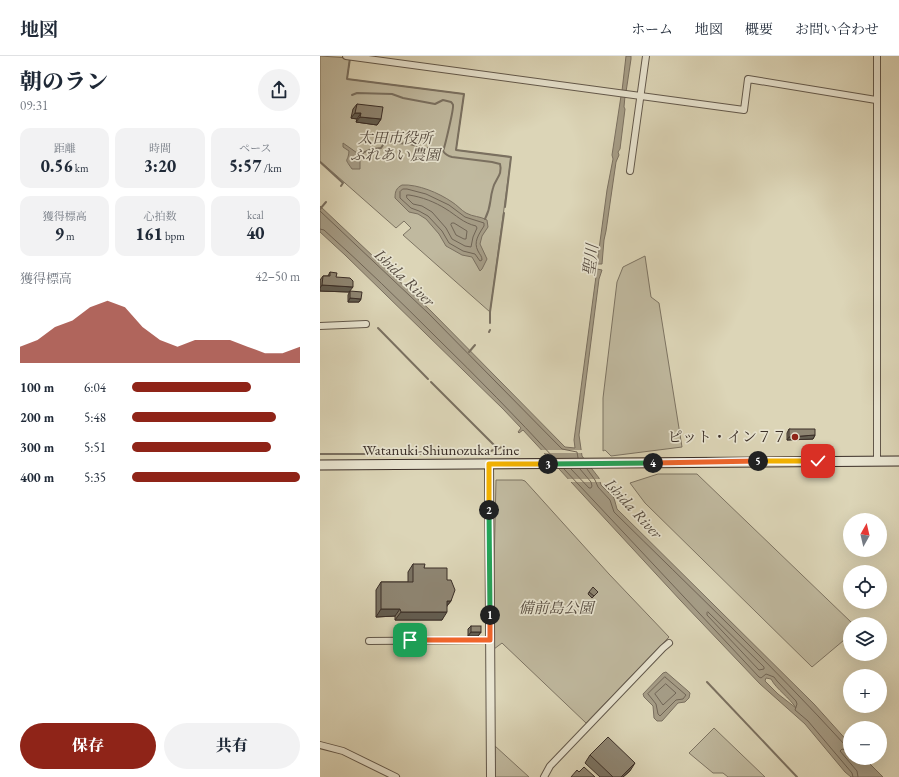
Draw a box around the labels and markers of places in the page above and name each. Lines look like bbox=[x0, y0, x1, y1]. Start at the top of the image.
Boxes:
place label: ピット・イン７７ bbox=[668, 427, 787, 446]
marker: ピット・イン７７ bbox=[790, 432, 800, 442]
pin bbox=[801, 444, 835, 478]
pin: 5 bbox=[748, 451, 768, 471]
pin: 4 bbox=[643, 453, 663, 473]
pin: 3 bbox=[538, 454, 558, 474]
pin: 2 bbox=[479, 500, 499, 520]
pin: 1 bbox=[480, 605, 500, 625]
pin bbox=[393, 623, 427, 657]

